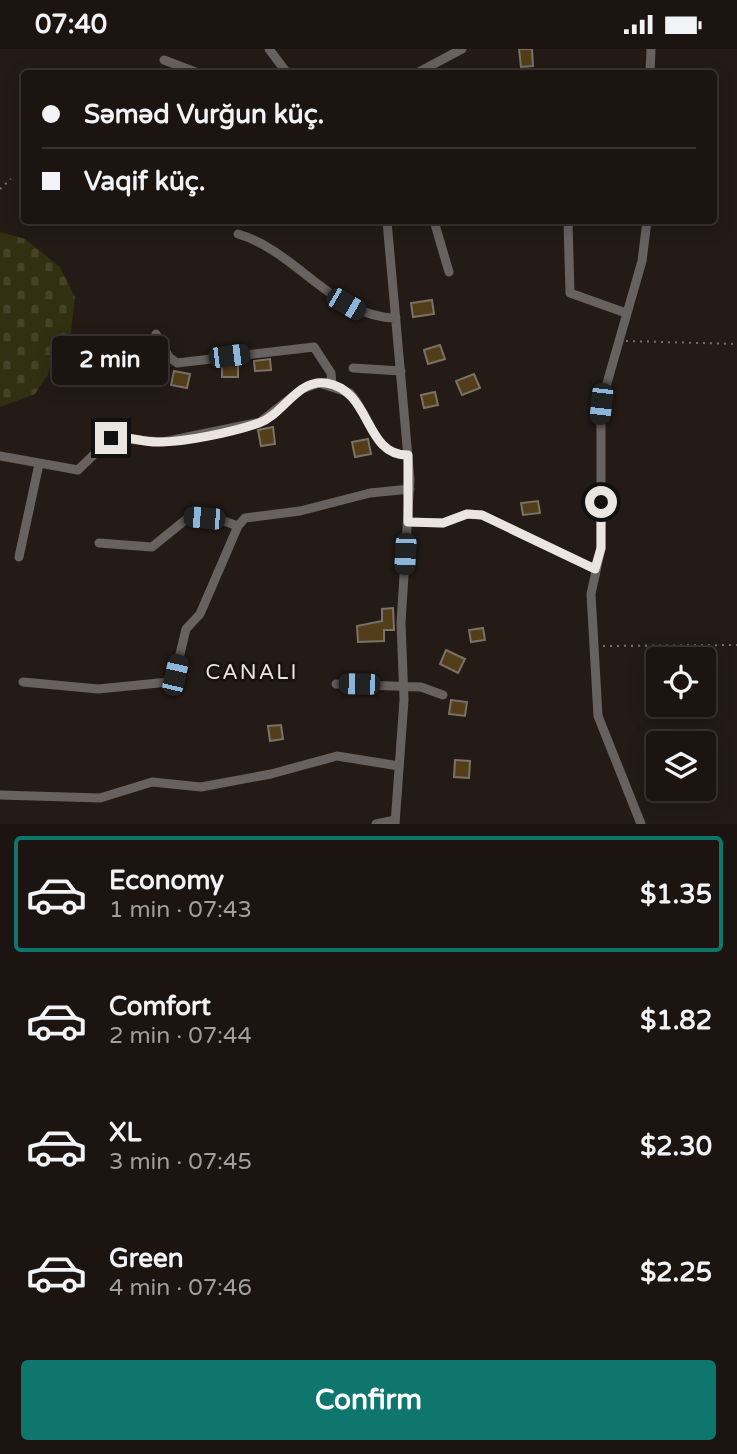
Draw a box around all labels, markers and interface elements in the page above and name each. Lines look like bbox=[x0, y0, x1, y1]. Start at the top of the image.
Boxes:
text: 07:40 bbox=[35, 9, 107, 40]
text: Səməd Vurğun küç. bbox=[84, 99, 324, 130]
text: Vaqif küç. bbox=[84, 166, 205, 197]
car bbox=[323, 284, 370, 324]
callout: 2 min bbox=[53, 337, 169, 385]
car bbox=[207, 343, 252, 369]
text: 2 min bbox=[79, 346, 141, 374]
car bbox=[589, 382, 614, 426]
route end bbox=[95, 422, 127, 454]
route start bbox=[585, 486, 617, 518]
car bbox=[183, 506, 226, 530]
car bbox=[394, 532, 417, 576]
map controls bbox=[646, 647, 716, 801]
button: locate bbox=[646, 647, 716, 717]
car bbox=[161, 652, 190, 698]
district label: CANALI bbox=[206, 660, 298, 685]
car bbox=[338, 673, 381, 695]
button: layers bbox=[646, 731, 716, 801]
icon: car bbox=[25, 863, 88, 926]
text: Economy bbox=[109, 865, 224, 896]
text: $1.35 bbox=[640, 879, 712, 910]
text: 1 min · 07:43 bbox=[109, 896, 252, 924]
icon: car bbox=[25, 989, 88, 1052]
text: Comfort bbox=[109, 991, 211, 1022]
text: $1.82 bbox=[640, 1005, 712, 1036]
text: 2 min · 07:44 bbox=[109, 1022, 252, 1050]
icon: car bbox=[25, 1115, 88, 1178]
text: XL bbox=[109, 1117, 141, 1148]
text: $2.30 bbox=[640, 1131, 712, 1162]
text: 3 min · 07:45 bbox=[109, 1148, 252, 1176]
icon: car bbox=[25, 1241, 88, 1304]
text: Green bbox=[109, 1243, 184, 1274]
text: $2.25 bbox=[640, 1257, 712, 1288]
text: 4 min · 07:46 bbox=[109, 1274, 252, 1302]
button: Confirm bbox=[21, 1360, 716, 1440]

